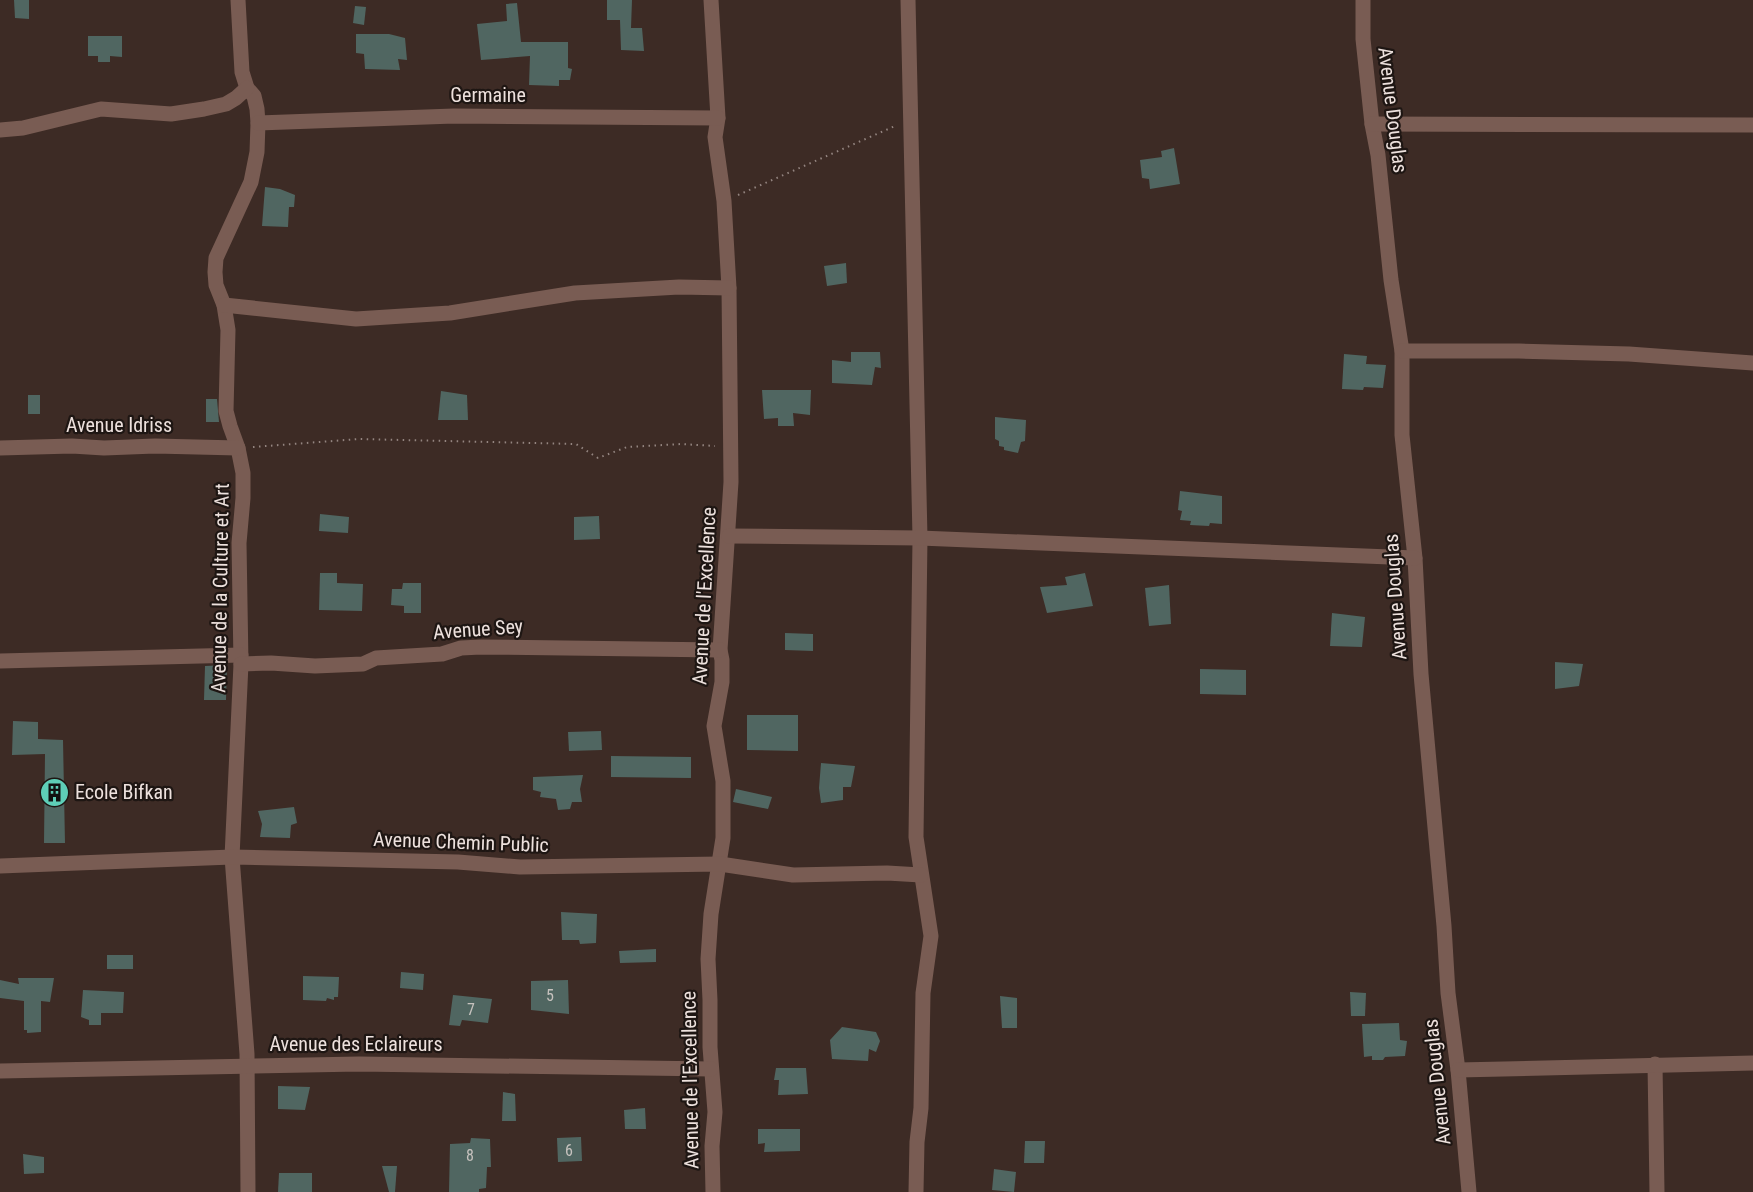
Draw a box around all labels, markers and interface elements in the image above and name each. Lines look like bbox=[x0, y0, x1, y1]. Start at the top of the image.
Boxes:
street label: Avenue Douglas bbox=[1373, 46, 1413, 174]
street label: Germaine bbox=[450, 83, 526, 107]
street label: Avenue Idriss bbox=[66, 413, 172, 437]
street label: Avenue de la Culture et Art bbox=[206, 483, 234, 693]
street label: Avenue de l'Excellence bbox=[687, 506, 721, 686]
street label: Avenue Douglas bbox=[1379, 533, 1411, 661]
street label: Avenue Sey bbox=[432, 614, 524, 644]
building icon: Ecole Bifkan bbox=[38, 776, 70, 808]
place label: Ecole Bifkan bbox=[75, 780, 173, 804]
street label: Avenue Chemin Public bbox=[373, 827, 549, 857]
house number: 5 bbox=[546, 986, 554, 1005]
street label: Avenue de l'Excellence bbox=[676, 991, 704, 1169]
house number: 7 bbox=[467, 1000, 475, 1019]
street label: Avenue Douglas bbox=[1418, 1018, 1456, 1146]
street label: Avenue des Eclaireurs bbox=[269, 1032, 443, 1056]
house number: 6 bbox=[565, 1141, 573, 1160]
house number: 8 bbox=[466, 1146, 474, 1165]

